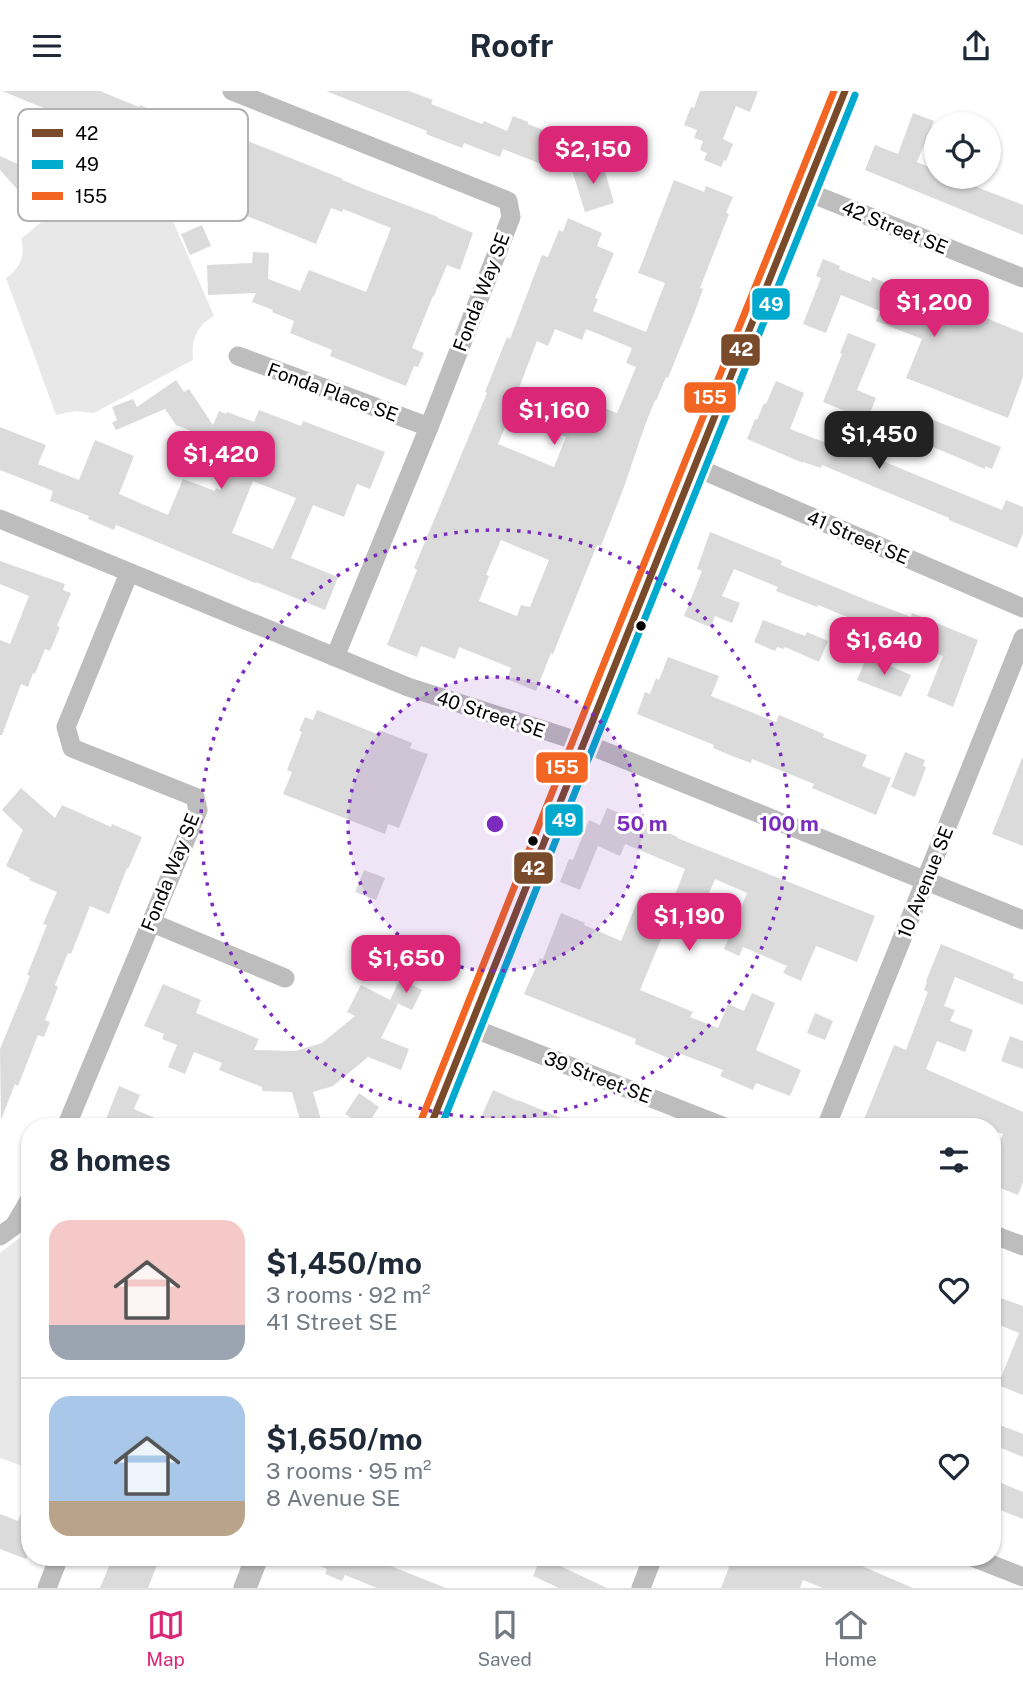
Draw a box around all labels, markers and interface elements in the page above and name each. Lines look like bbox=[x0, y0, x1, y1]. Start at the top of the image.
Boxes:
icon: menu bbox=[28, 27, 66, 65]
text: Roofr bbox=[470, 27, 553, 64]
icon: share bbox=[957, 27, 995, 65]
legend bbox=[18, 109, 248, 221]
map controls bbox=[924, 112, 1001, 189]
button: locate bbox=[924, 112, 1001, 189]
text: 42 bbox=[75, 122, 98, 144]
pin: $2,150 bbox=[536, 127, 650, 186]
text: $2,150 bbox=[555, 135, 631, 162]
text: 49 bbox=[75, 153, 99, 175]
text: 155 bbox=[75, 185, 107, 207]
street label: 42 Street SE bbox=[839, 196, 951, 258]
street label: Fonda Way SE bbox=[448, 230, 514, 354]
pin: $1,200 bbox=[877, 279, 991, 339]
line badge: 49 bbox=[751, 287, 791, 321]
text: $1,200 bbox=[896, 288, 972, 315]
text: 49 bbox=[759, 293, 784, 315]
line badge: 42 bbox=[720, 333, 761, 367]
text: 42 bbox=[729, 338, 753, 360]
street label: Fonda Place SE bbox=[265, 358, 401, 426]
line badge: 155 bbox=[683, 381, 737, 414]
text: 155 bbox=[693, 386, 727, 408]
pin: $1,160 bbox=[497, 387, 611, 447]
text: $1,160 bbox=[518, 396, 590, 423]
pin: $1,450 bbox=[822, 411, 936, 471]
text: $1,450 bbox=[841, 420, 917, 447]
pin: $1,420 bbox=[164, 431, 278, 491]
text: $1,420 bbox=[183, 440, 259, 467]
street label: 41 Street SE bbox=[804, 506, 912, 568]
pin: $1,640 bbox=[827, 617, 941, 677]
unlabelled marker bbox=[634, 619, 648, 633]
text: $1,640 bbox=[846, 626, 922, 653]
street label: 40 Street SE bbox=[434, 686, 548, 742]
line badge: 155 bbox=[535, 751, 589, 784]
text: 155 bbox=[545, 756, 579, 778]
line badge: 49 bbox=[544, 803, 584, 837]
text: 49 bbox=[552, 809, 577, 831]
street label: Fonda Way SE bbox=[136, 810, 204, 934]
text: 50 m bbox=[616, 811, 668, 836]
text: 100 m bbox=[759, 811, 819, 836]
centre of rings bbox=[483, 812, 507, 836]
street label: 10 Avenue SE bbox=[893, 823, 957, 941]
unlabelled marker bbox=[526, 834, 540, 848]
line badge: 42 bbox=[513, 851, 554, 885]
text: 42 bbox=[521, 857, 545, 879]
pin: $1,190 bbox=[632, 893, 746, 953]
text: $1,190 bbox=[653, 902, 725, 929]
pin: $1,650 bbox=[349, 935, 463, 995]
text: $1,650 bbox=[367, 944, 445, 971]
street label: 39 Street SE bbox=[541, 1046, 655, 1108]
icon: filters bbox=[935, 1141, 973, 1179]
text: 8 homes bbox=[49, 1142, 171, 1178]
text: $1,450/mo bbox=[266, 1245, 422, 1281]
icon: home bbox=[105, 1248, 189, 1332]
icon: heart bbox=[935, 1271, 973, 1309]
text: 3 rooms · 92 m² bbox=[266, 1281, 431, 1308]
text: 41 Street SE bbox=[266, 1308, 398, 1335]
text: $1,650/mo bbox=[266, 1421, 423, 1457]
icon: home bbox=[105, 1424, 189, 1508]
icon: heart bbox=[935, 1447, 973, 1485]
text: 3 rooms · 95 m² bbox=[266, 1457, 432, 1484]
text: 8 Avenue SE bbox=[266, 1484, 401, 1511]
tab: Map bbox=[146, 1606, 185, 1670]
tab: Saved bbox=[477, 1606, 532, 1670]
tab: Home bbox=[824, 1606, 877, 1670]

